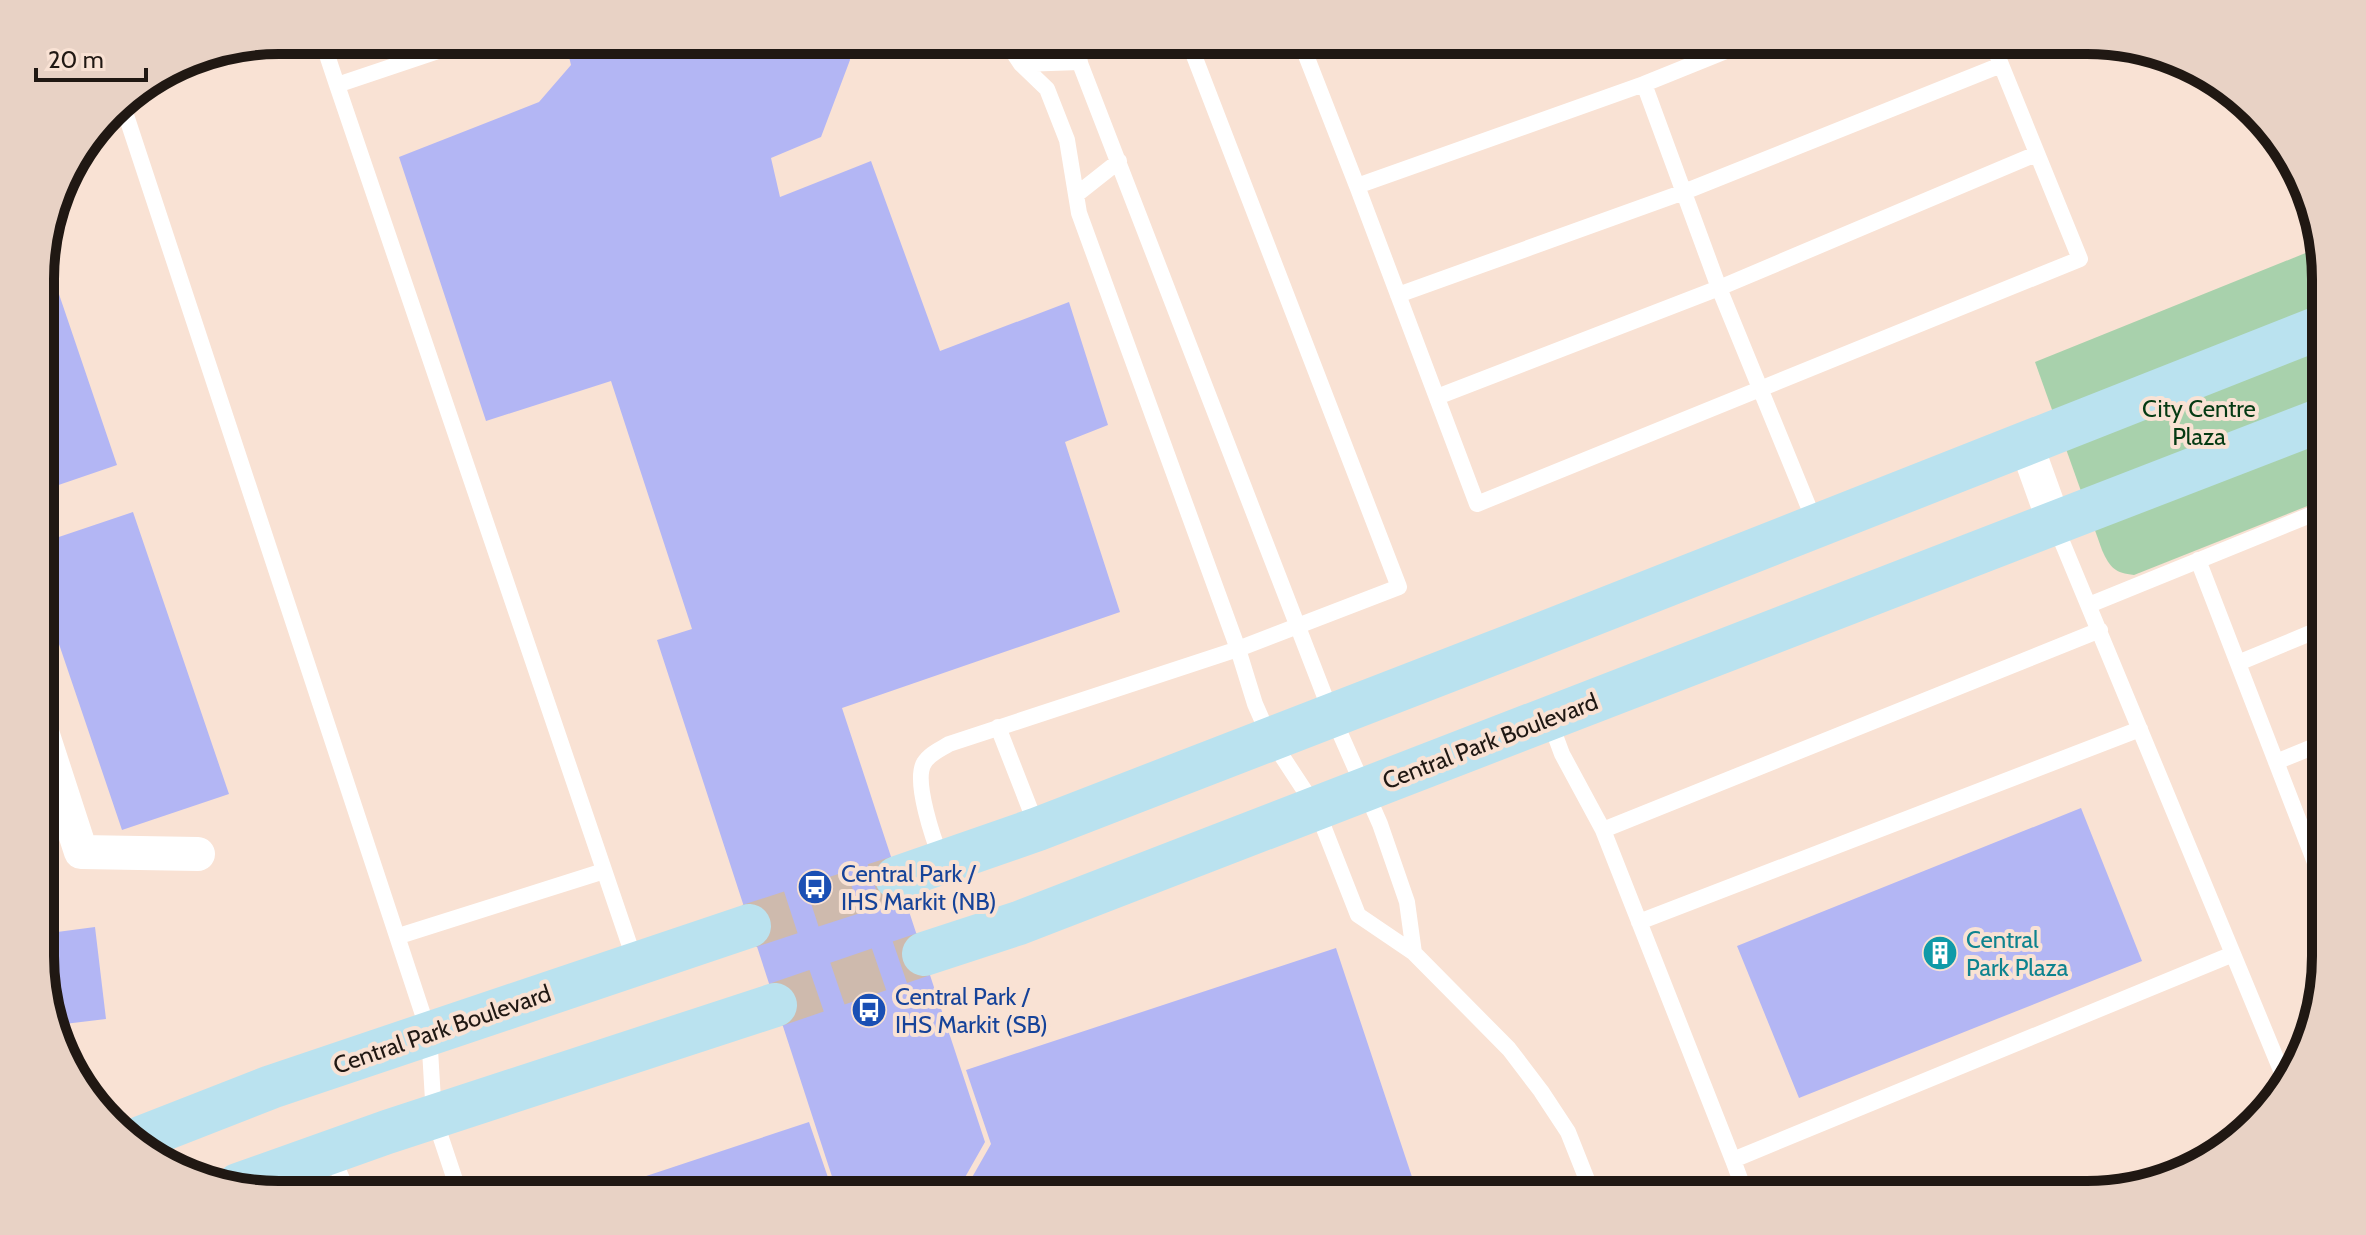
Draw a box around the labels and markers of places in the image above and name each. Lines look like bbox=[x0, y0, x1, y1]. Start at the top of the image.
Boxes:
place label: Central Park / IHS Markit (NB) bbox=[841, 859, 997, 916]
bus stop icon: Central Park / IHS Markit (NB) bbox=[796, 868, 834, 906]
place label: Central Park Plaza bbox=[1966, 925, 2069, 982]
building icon: Central Park Plaza bbox=[1921, 934, 1959, 972]
place label: Central Park / IHS Markit (SB) bbox=[895, 982, 1048, 1039]
bus stop icon: Central Park / IHS Markit (SB) bbox=[850, 991, 888, 1029]

